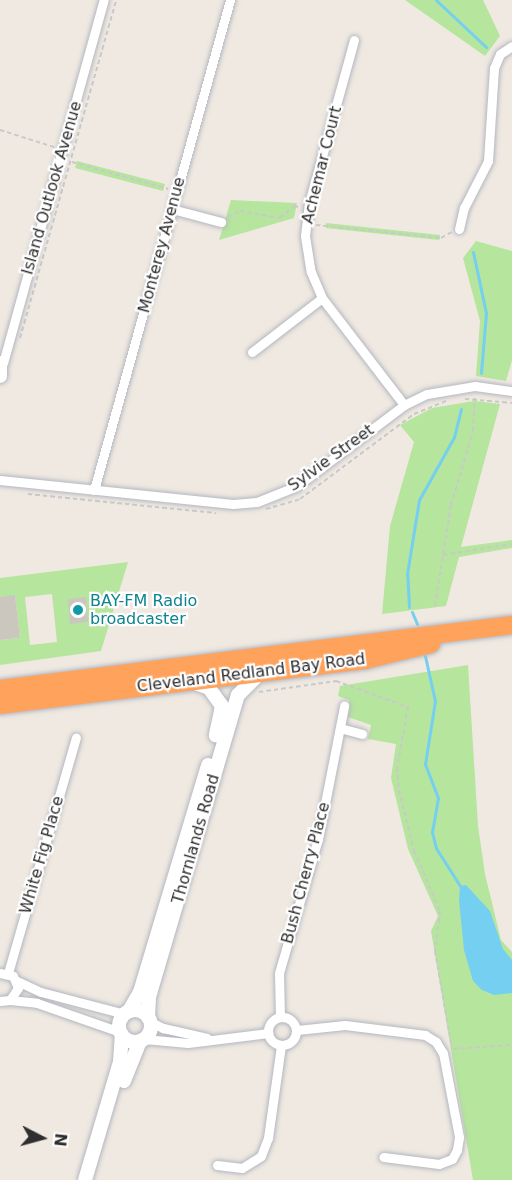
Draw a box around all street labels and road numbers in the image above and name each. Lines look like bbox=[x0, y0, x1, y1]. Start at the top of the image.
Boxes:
street label: Island Outlook Avenue bbox=[18, 99, 86, 277]
street label: Achemar Court bbox=[298, 104, 346, 226]
street label: Monterey Avenue bbox=[135, 175, 189, 315]
street label: Sylvie Street bbox=[284, 420, 378, 496]
street label: Cleveland Redland Bay Road bbox=[136, 649, 366, 697]
street label: Thornlands Road bbox=[168, 772, 224, 906]
street label: White Fig Place bbox=[16, 794, 68, 916]
street label: Bush Cherry Place bbox=[278, 800, 334, 946]

